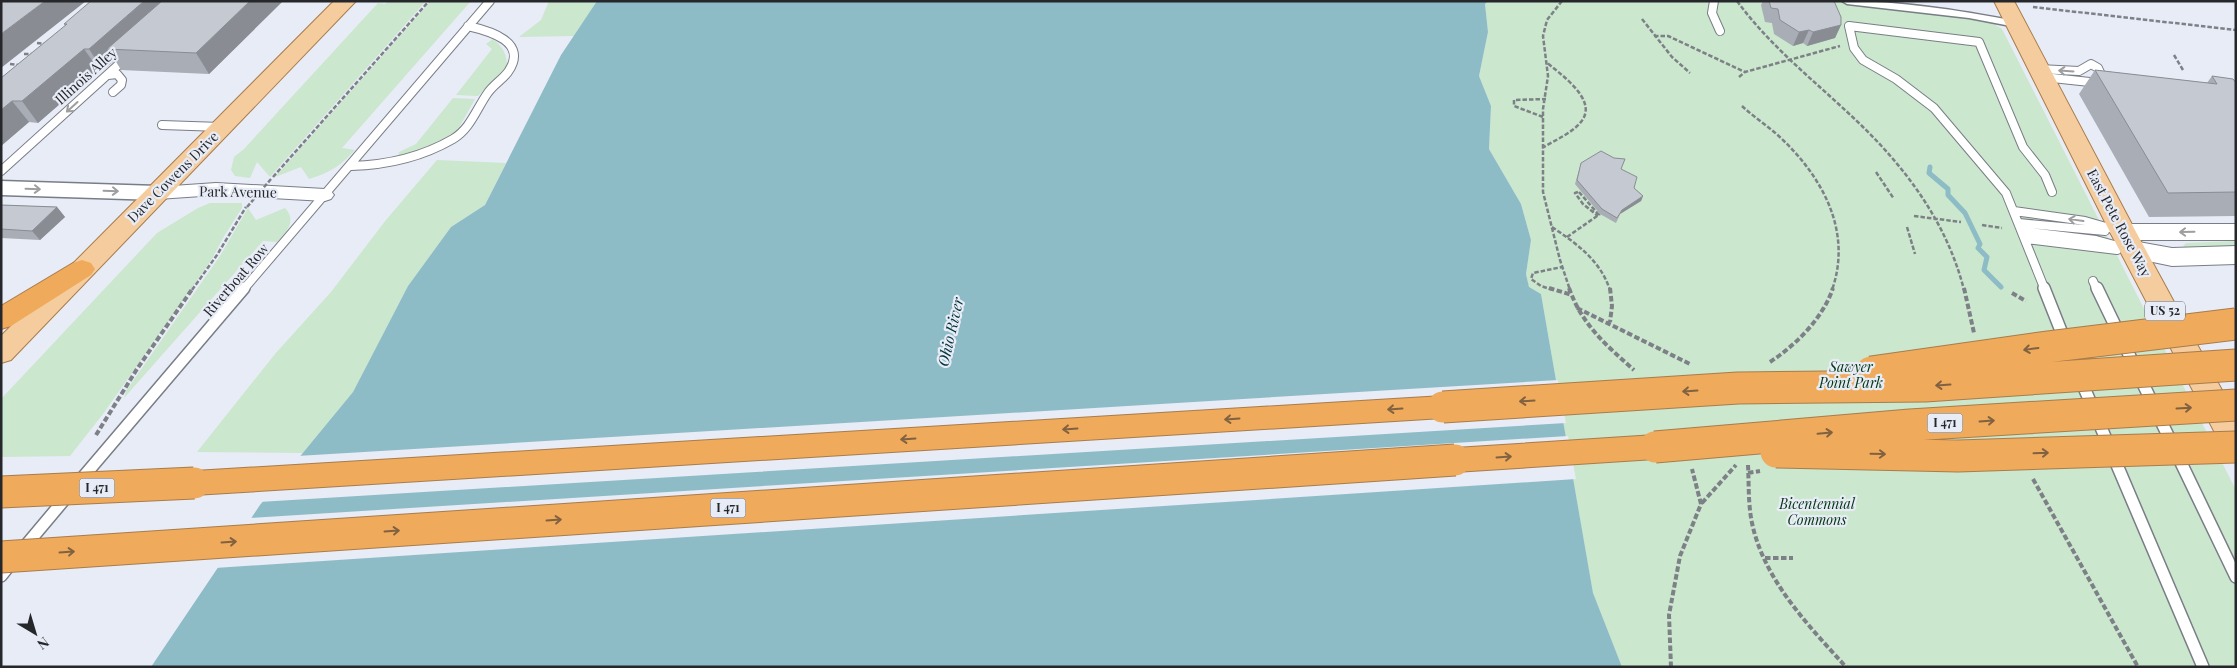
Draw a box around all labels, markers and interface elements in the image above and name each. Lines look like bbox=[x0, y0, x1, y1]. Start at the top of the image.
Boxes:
street label: Illinois Alley bbox=[51, 43, 121, 108]
one-way arrow bbox=[2058, 66, 2074, 75]
one-way arrow bbox=[66, 101, 79, 112]
street label: Dave Cowens Drive bbox=[123, 127, 222, 226]
street label: East Pete Rose Way bbox=[2083, 165, 2156, 280]
street label: Park Avenue bbox=[199, 181, 277, 202]
one-way arrow bbox=[25, 184, 41, 193]
one-way arrow bbox=[103, 187, 119, 196]
one-way arrow bbox=[2068, 215, 2084, 225]
one-way arrow bbox=[2179, 227, 2196, 237]
street label: Riverboat Row bbox=[199, 239, 273, 320]
water label: Ohio River bbox=[932, 295, 968, 368]
road number: US 52 bbox=[2145, 302, 2185, 321]
one-way arrow bbox=[2023, 344, 2039, 354]
park label: Sawyer Point Park bbox=[1818, 357, 1883, 392]
one-way arrow bbox=[1935, 380, 1951, 390]
one-way arrow bbox=[1682, 387, 1698, 396]
one-way arrow bbox=[1520, 397, 1536, 406]
one-way arrow bbox=[2176, 404, 2192, 413]
one-way arrow bbox=[1387, 405, 1403, 414]
road number: I 471 bbox=[1928, 413, 1962, 432]
one-way arrow bbox=[1225, 415, 1241, 424]
one-way arrow bbox=[1979, 416, 1995, 425]
one-way arrow bbox=[1062, 425, 1078, 434]
one-way arrow bbox=[1817, 428, 1833, 437]
one-way arrow bbox=[900, 435, 916, 444]
one-way arrow bbox=[1870, 449, 1886, 459]
one-way arrow bbox=[2032, 449, 2048, 458]
one-way arrow bbox=[1496, 452, 1512, 461]
road number: I 471 bbox=[80, 478, 114, 498]
park label: Bicentennial Commons bbox=[1778, 494, 1856, 529]
road number: I 471 bbox=[710, 498, 746, 518]
one-way arrow bbox=[546, 515, 562, 525]
one-way arrow bbox=[383, 526, 399, 535]
one-way arrow bbox=[221, 537, 237, 546]
one-way arrow bbox=[59, 548, 75, 557]
north arrow bbox=[10, 608, 60, 658]
text: N bbox=[33, 633, 53, 654]

